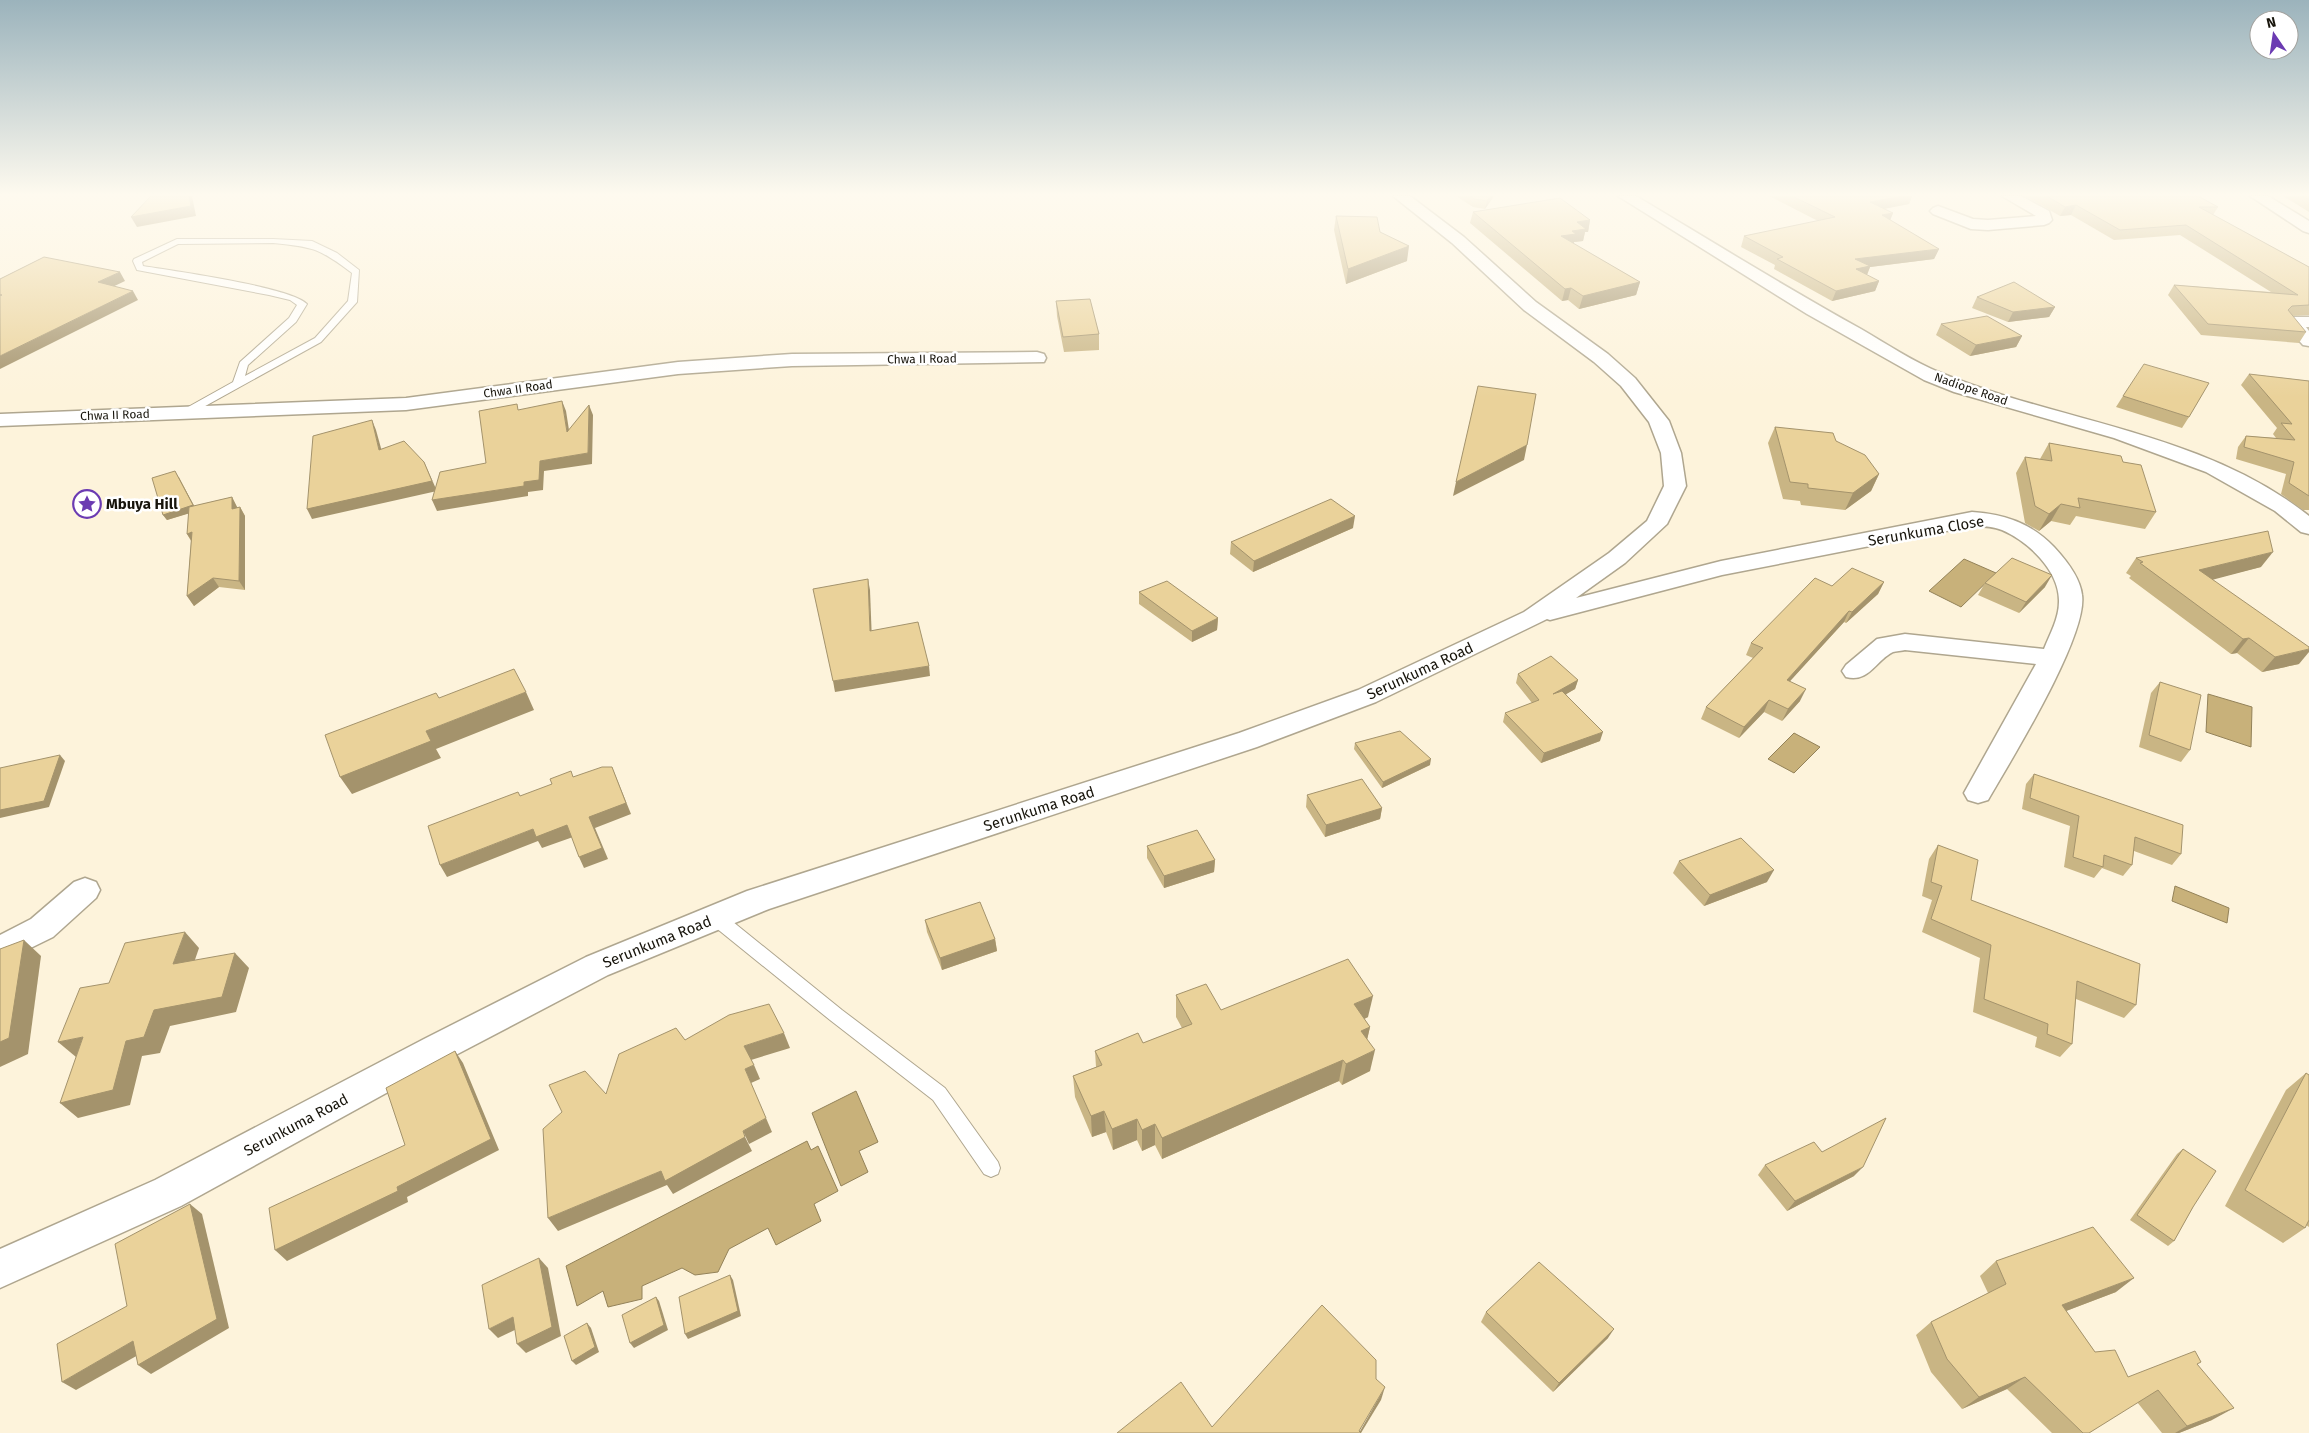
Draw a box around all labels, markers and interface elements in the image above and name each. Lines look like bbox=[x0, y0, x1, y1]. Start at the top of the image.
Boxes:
north arrow bbox=[2249, 10, 2299, 60]
text: N bbox=[2265, 13, 2278, 32]
street label: Chwa II Road bbox=[887, 351, 957, 367]
street label: Nadiope Road bbox=[1932, 370, 2010, 408]
street label: Chwa II Road bbox=[482, 377, 554, 401]
street label: Chwa II Road bbox=[80, 407, 150, 423]
place icon: Mbuya Hill bbox=[72, 489, 102, 519]
place label: Mbuya Hill bbox=[106, 495, 178, 513]
street label: Serunkuma Close bbox=[1867, 512, 1985, 550]
street label: Serunkuma Road bbox=[1364, 638, 1476, 704]
street label: Serunkuma Road bbox=[981, 783, 1097, 835]
street label: Serunkuma Road bbox=[600, 912, 714, 972]
street label: Serunkuma Road bbox=[241, 1090, 351, 1160]

